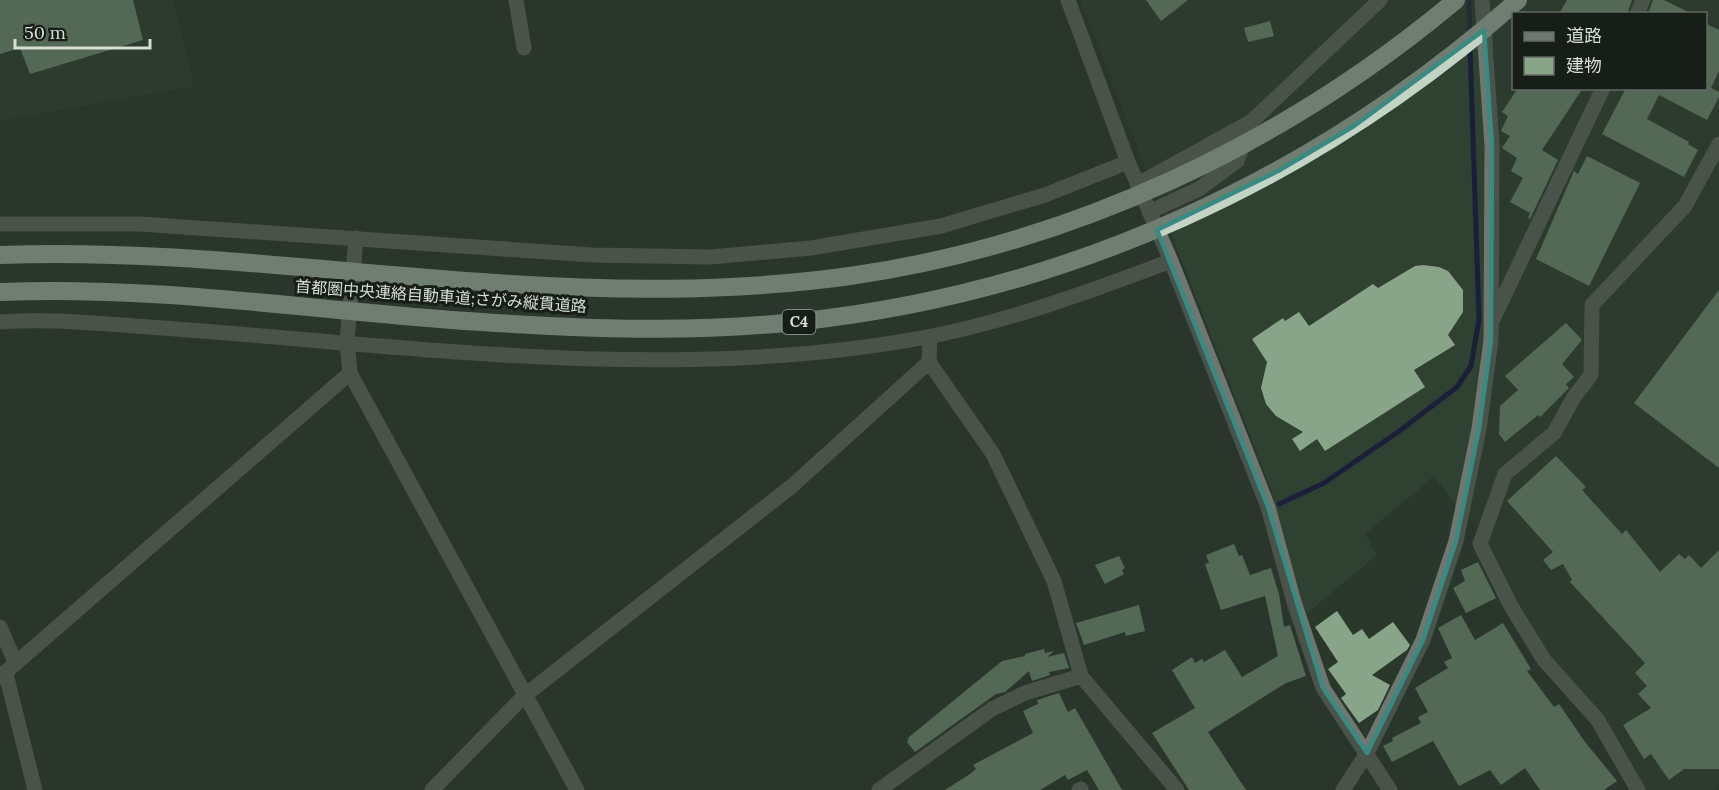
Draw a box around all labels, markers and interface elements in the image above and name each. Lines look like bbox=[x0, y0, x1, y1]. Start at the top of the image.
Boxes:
scale bar bbox=[15, 12, 150, 50]
legend bbox=[1512, 12, 1707, 90]
text: 50 m bbox=[24, 21, 66, 44]
text: 道路 bbox=[1566, 24, 1602, 47]
text: 建物 bbox=[1566, 54, 1602, 77]
street label: 首都圏中央連絡自動車道;さがみ縦貫道路 bbox=[295, 276, 587, 316]
road number: C4 bbox=[782, 310, 816, 334]

